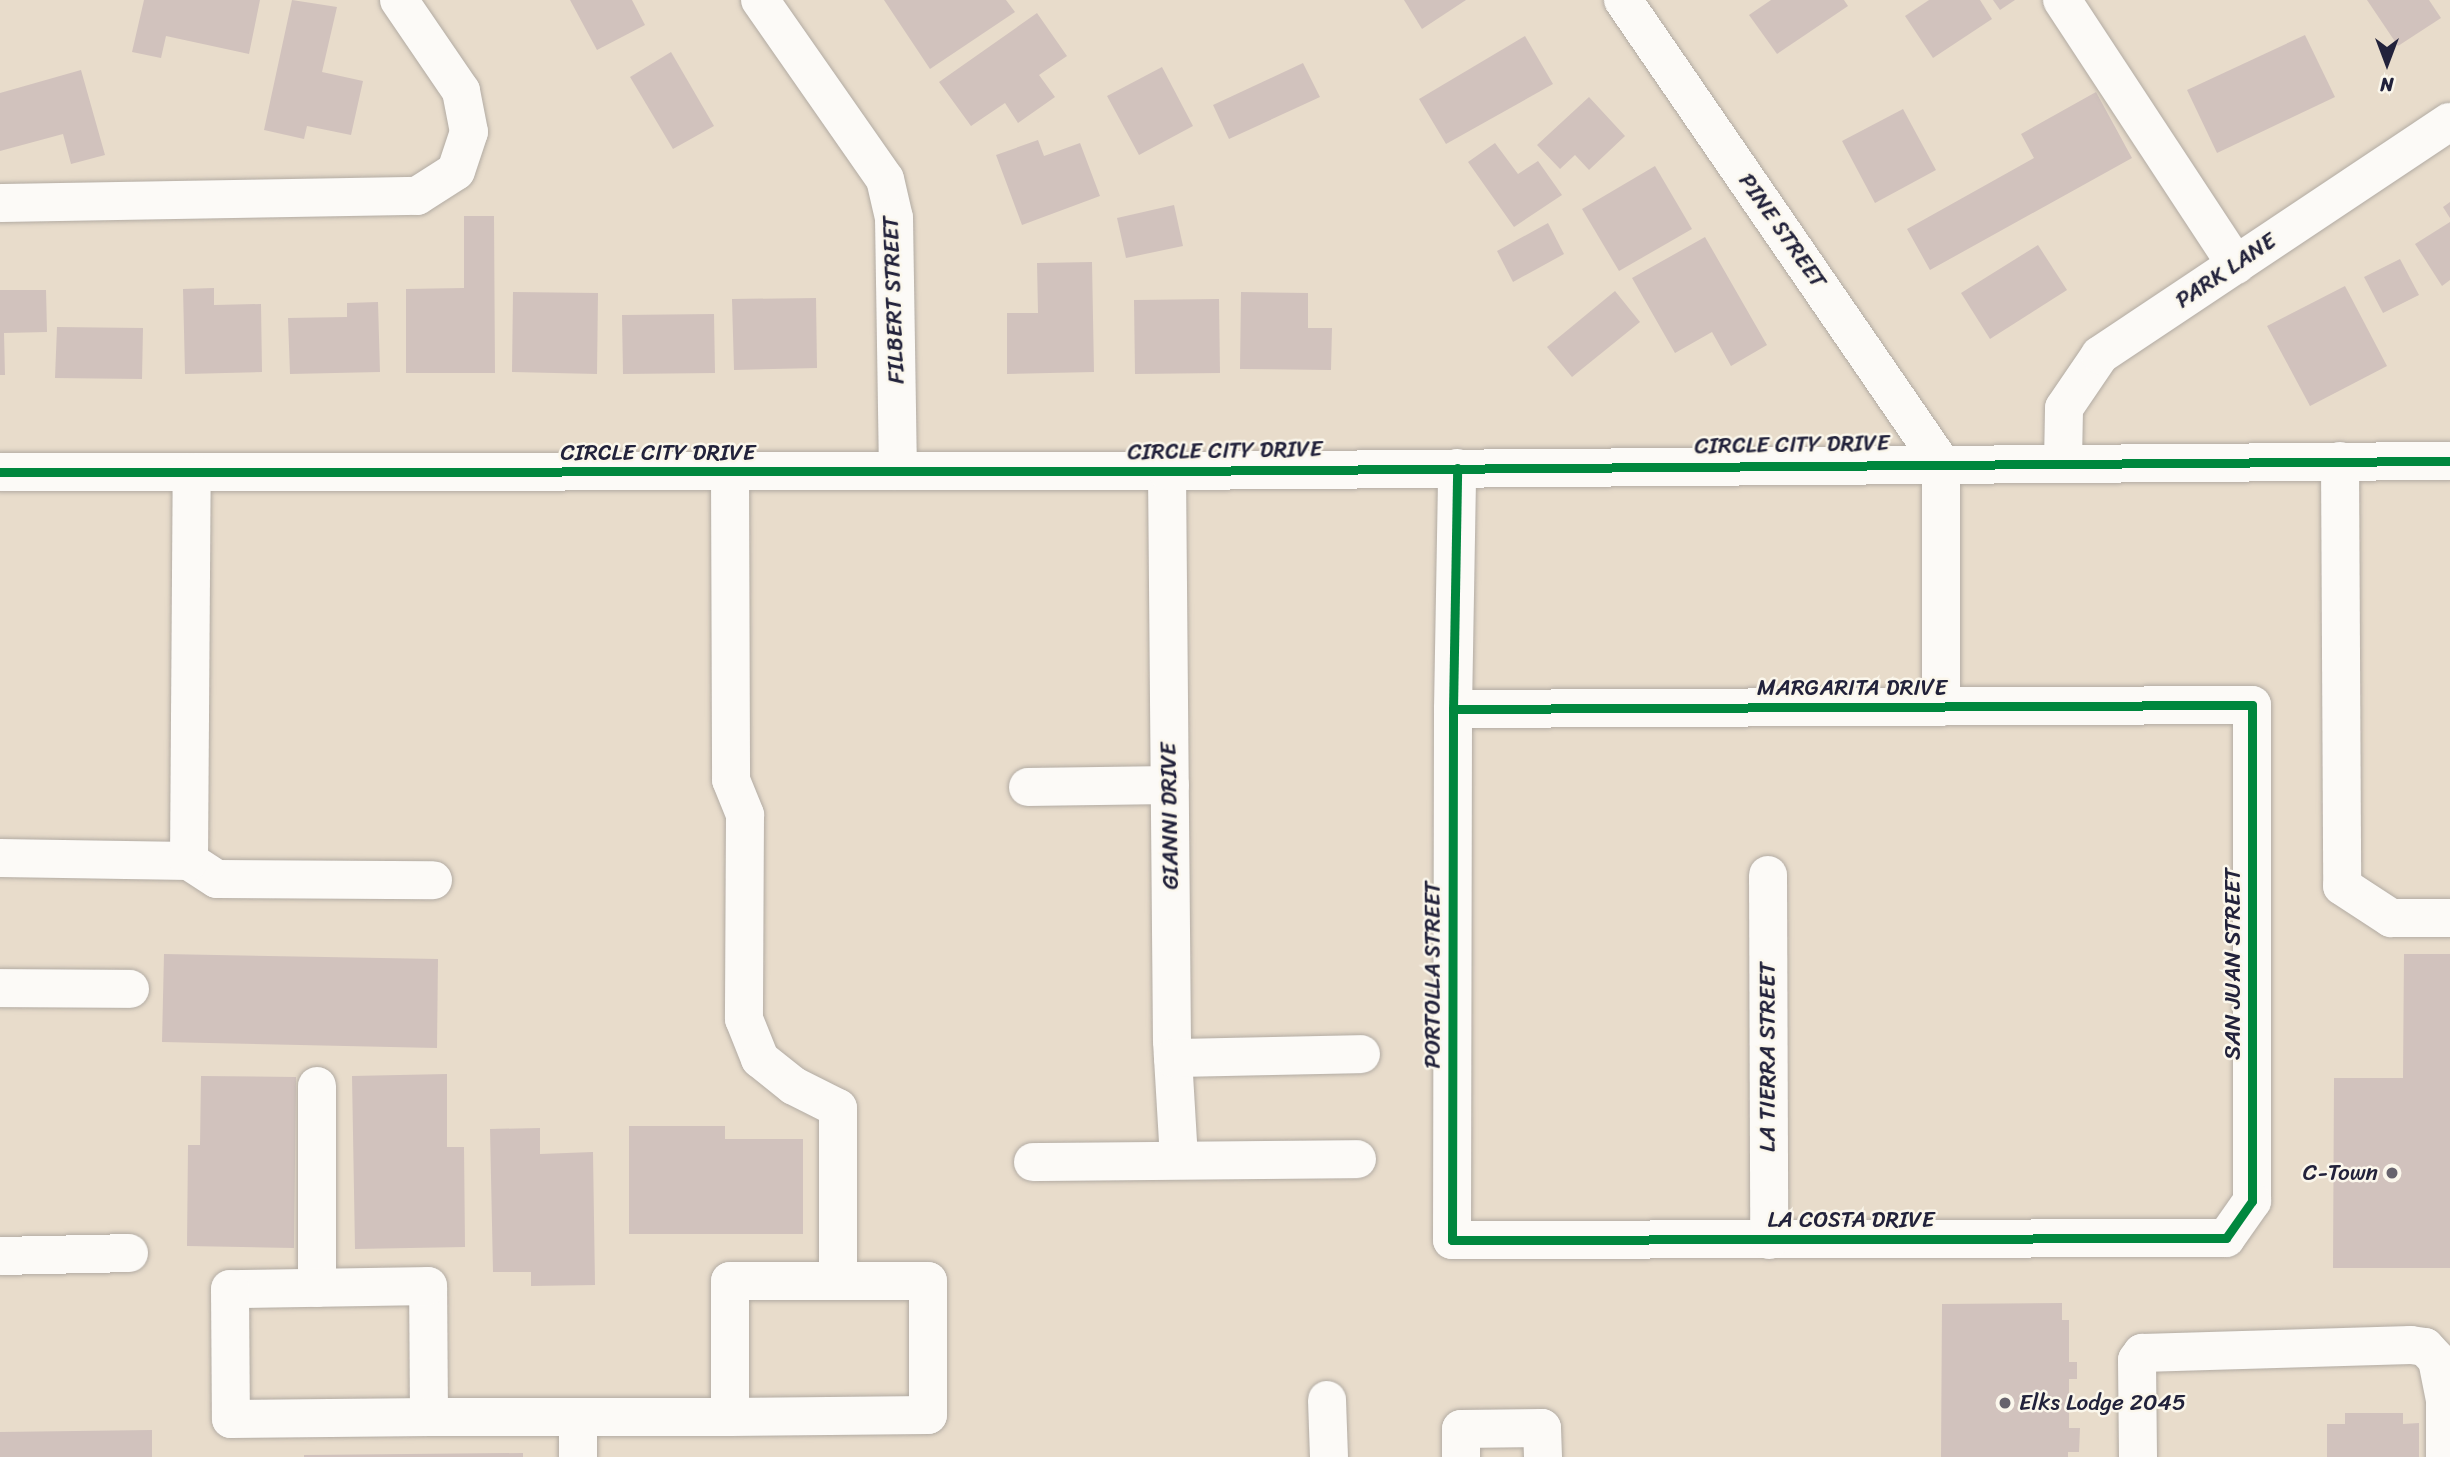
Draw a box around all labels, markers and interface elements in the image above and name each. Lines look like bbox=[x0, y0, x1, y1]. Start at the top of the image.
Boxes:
north arrow bbox=[2352, 28, 2422, 98]
text: N bbox=[2380, 68, 2394, 101]
street label: PINE STREET bbox=[1732, 167, 1832, 295]
street label: FILBERT STREET bbox=[877, 214, 911, 386]
street label: PARK LANE bbox=[2170, 227, 2282, 315]
street label: CIRCLE CITY DRIVE bbox=[1693, 429, 1891, 461]
street label: CIRCLE CITY DRIVE bbox=[1126, 435, 1324, 467]
street label: CIRCLE CITY DRIVE bbox=[559, 439, 757, 467]
street label: MARGARITA DRIVE bbox=[1756, 674, 1948, 702]
street label: GIANNI DRIVE bbox=[1155, 742, 1185, 890]
street label: SAN JUAN STREET bbox=[2219, 868, 2247, 1060]
street label: PORTOLLA STREET bbox=[1419, 880, 1447, 1070]
street label: LA TIERRA STREET bbox=[1754, 960, 1782, 1154]
place label: C-Town bbox=[2303, 1159, 2378, 1187]
marker: C-Town bbox=[2384, 1165, 2400, 1181]
street label: LA COSTA DRIVE bbox=[1767, 1206, 1935, 1234]
place label: Elks Lodge 2045 bbox=[2019, 1389, 2186, 1417]
marker: Elks Lodge 2045 bbox=[1997, 1395, 2013, 1411]

